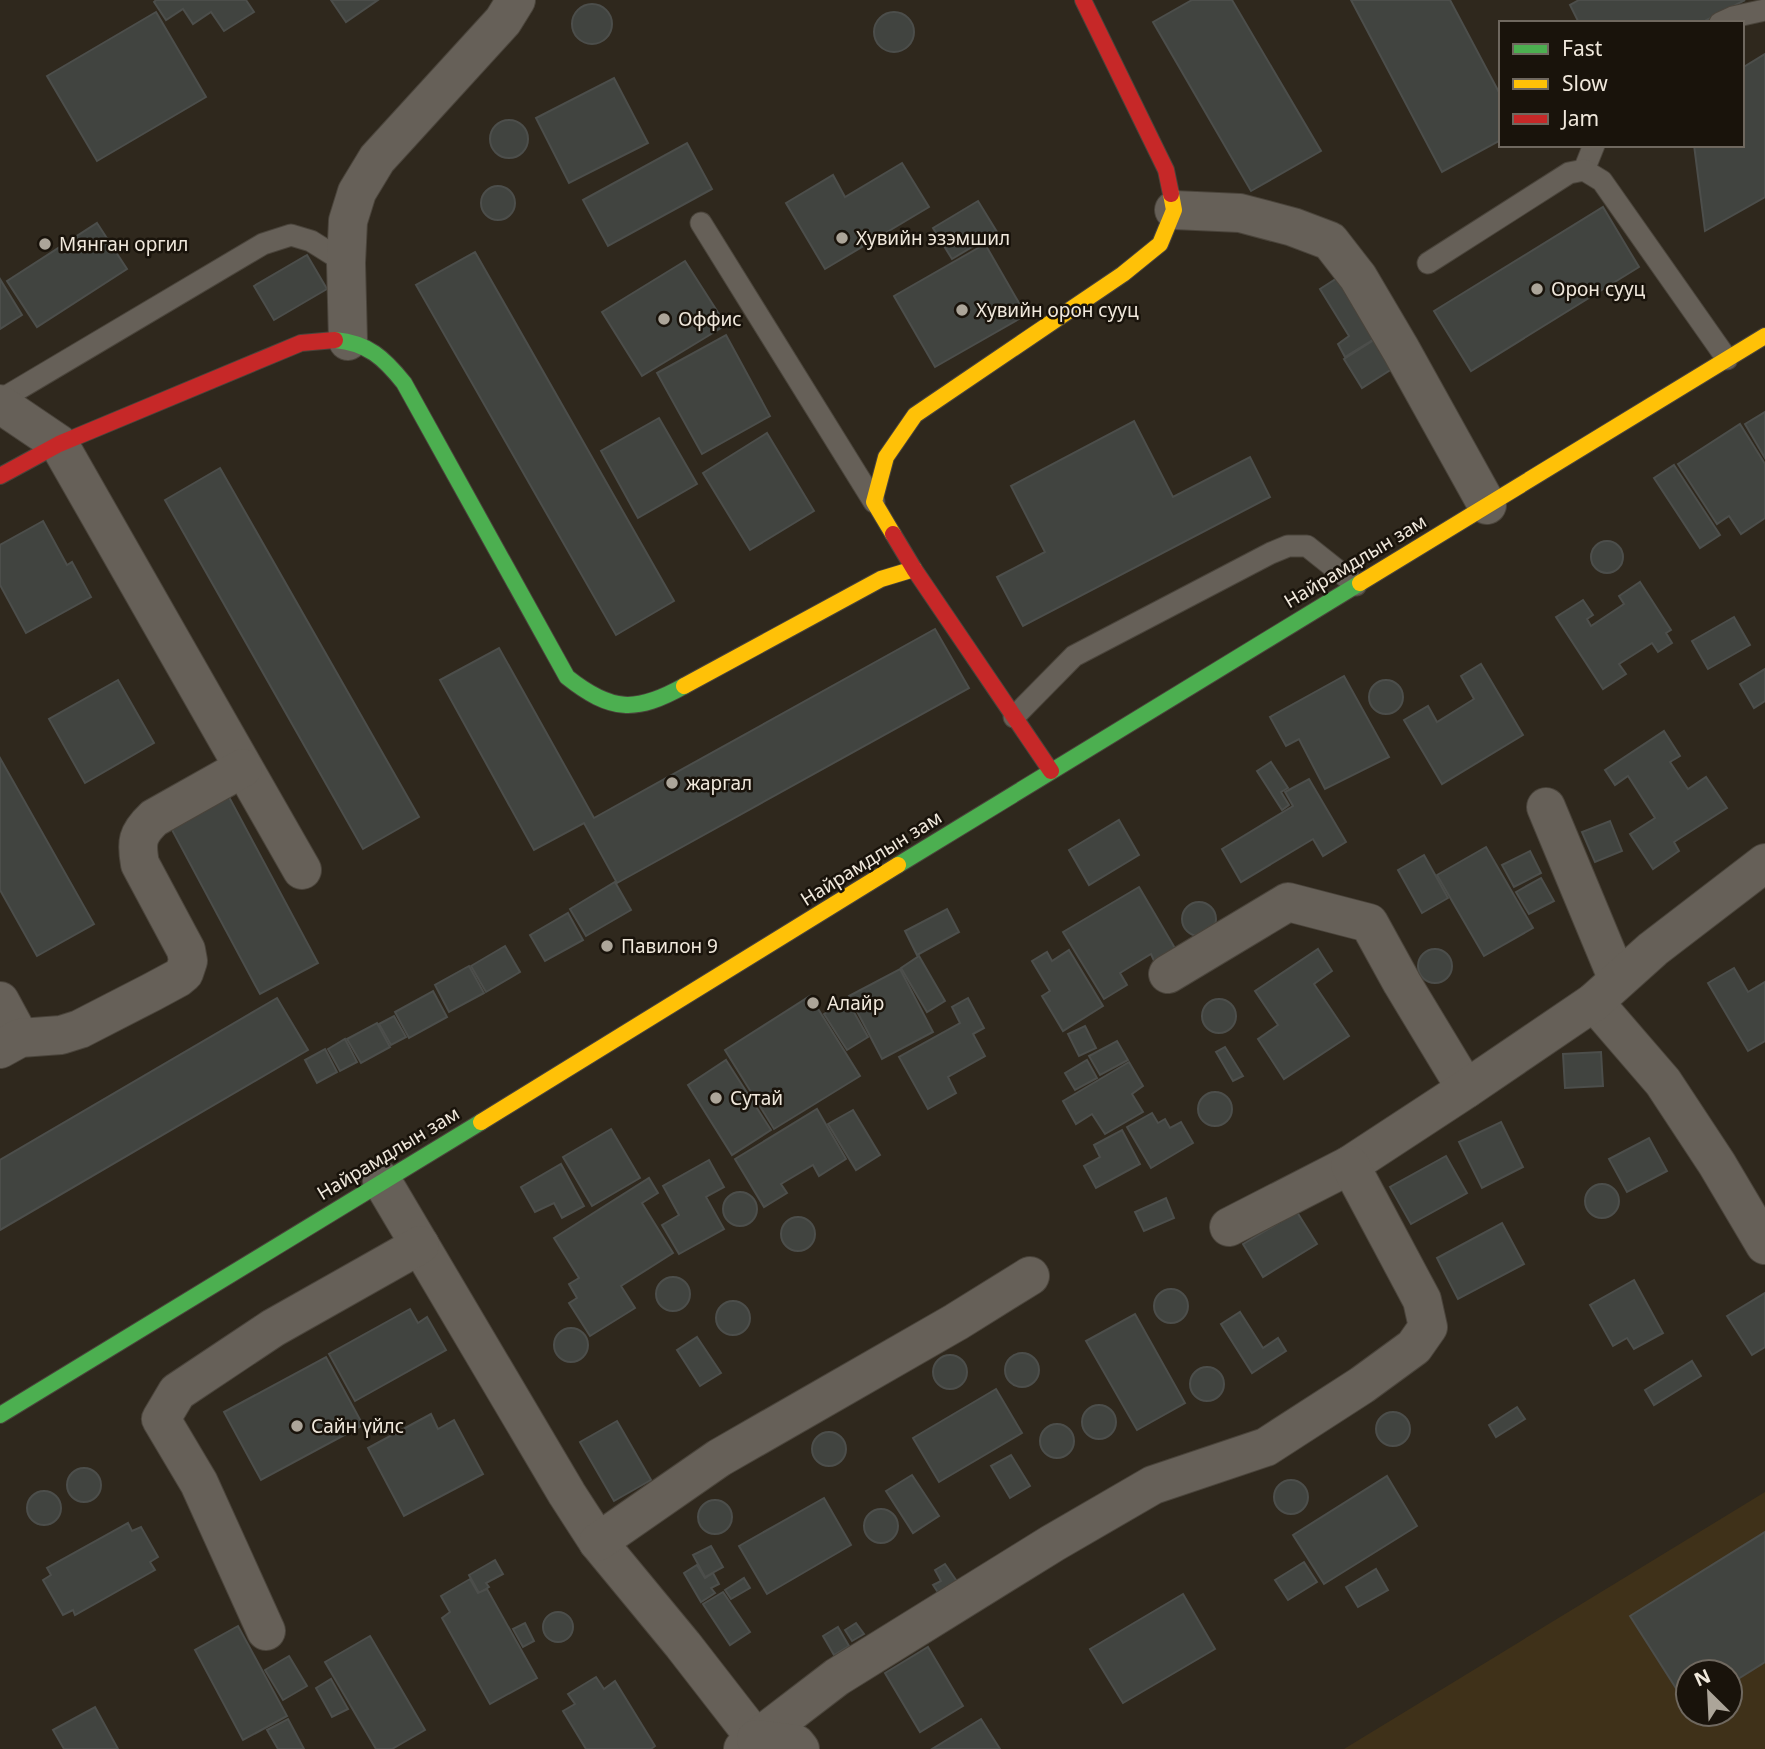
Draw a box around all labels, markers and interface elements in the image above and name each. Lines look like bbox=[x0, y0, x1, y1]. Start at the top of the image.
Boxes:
legend bbox=[1499, 21, 1744, 147]
text: Fast bbox=[1562, 34, 1603, 62]
text: Slow bbox=[1562, 69, 1608, 97]
text: Jam bbox=[1560, 104, 1599, 132]
place label: Хувийн эзэмшил bbox=[856, 225, 1010, 251]
marker: Хувийн эзэмшил bbox=[834, 230, 850, 246]
place label: Мянган оргил bbox=[59, 231, 188, 257]
marker: Мянган оргил bbox=[37, 236, 53, 252]
place label: Орон сууц bbox=[1551, 276, 1646, 302]
marker: Орон сууц bbox=[1529, 281, 1545, 297]
place label: Хувийн орон сууц bbox=[976, 297, 1139, 323]
marker: Хувийн орон сууц bbox=[954, 302, 970, 318]
place label: Оффис bbox=[678, 306, 742, 332]
marker: Оффис bbox=[656, 311, 672, 327]
street label: Найрамдлын зам bbox=[1279, 508, 1431, 614]
place label: жаргал bbox=[686, 770, 752, 796]
marker: жаргал bbox=[664, 775, 680, 791]
street label: Найрамдлын зам bbox=[795, 804, 947, 912]
place label: Павилон 9 bbox=[621, 933, 718, 959]
marker: Павилон 9 bbox=[599, 938, 615, 954]
place label: Алайр bbox=[827, 990, 884, 1016]
marker: Алайр bbox=[805, 995, 821, 1011]
place label: Сутай bbox=[730, 1085, 783, 1111]
marker: Сутай bbox=[708, 1090, 724, 1106]
street label: Найрамдлын зам bbox=[312, 1100, 464, 1206]
place label: Сайн үйлс bbox=[311, 1413, 404, 1439]
marker: Сайн үйлс bbox=[289, 1418, 305, 1434]
north arrow bbox=[1674, 1658, 1744, 1728]
text: N bbox=[1690, 1662, 1714, 1692]

